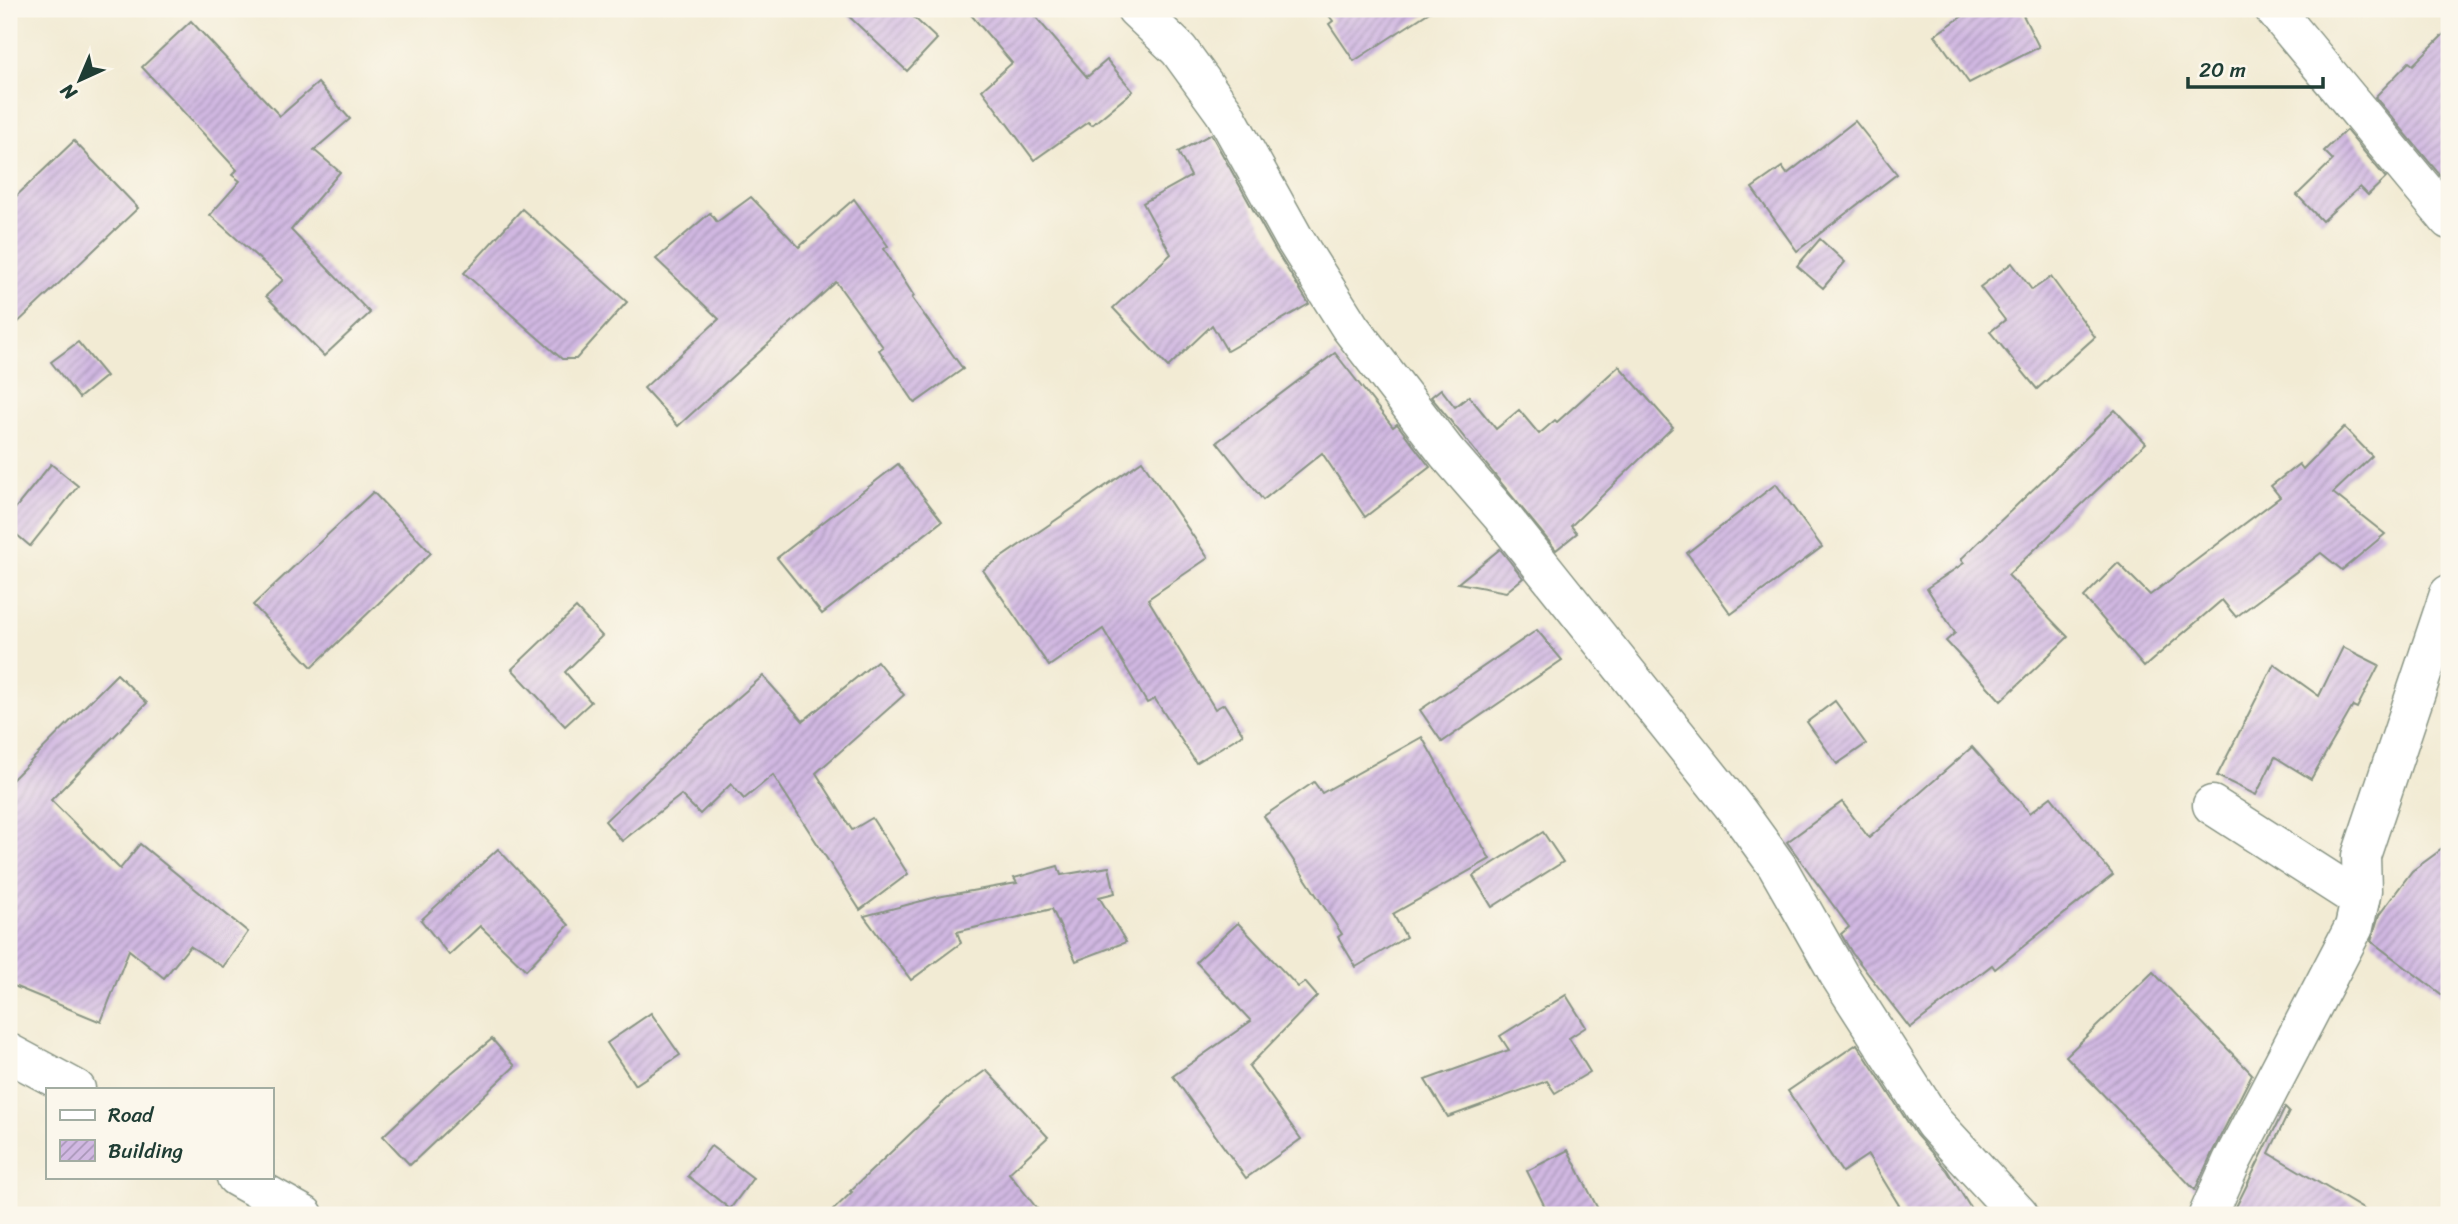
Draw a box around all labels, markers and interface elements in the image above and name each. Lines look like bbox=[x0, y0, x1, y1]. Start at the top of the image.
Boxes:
north arrow bbox=[46, 46, 116, 116]
scale bar bbox=[2188, 46, 2323, 90]
text: 20 m bbox=[2199, 51, 2246, 89]
text: N bbox=[52, 75, 85, 109]
legend bbox=[46, 1088, 273, 1178]
text: Road bbox=[108, 1096, 155, 1134]
text: Building bbox=[108, 1132, 184, 1170]

